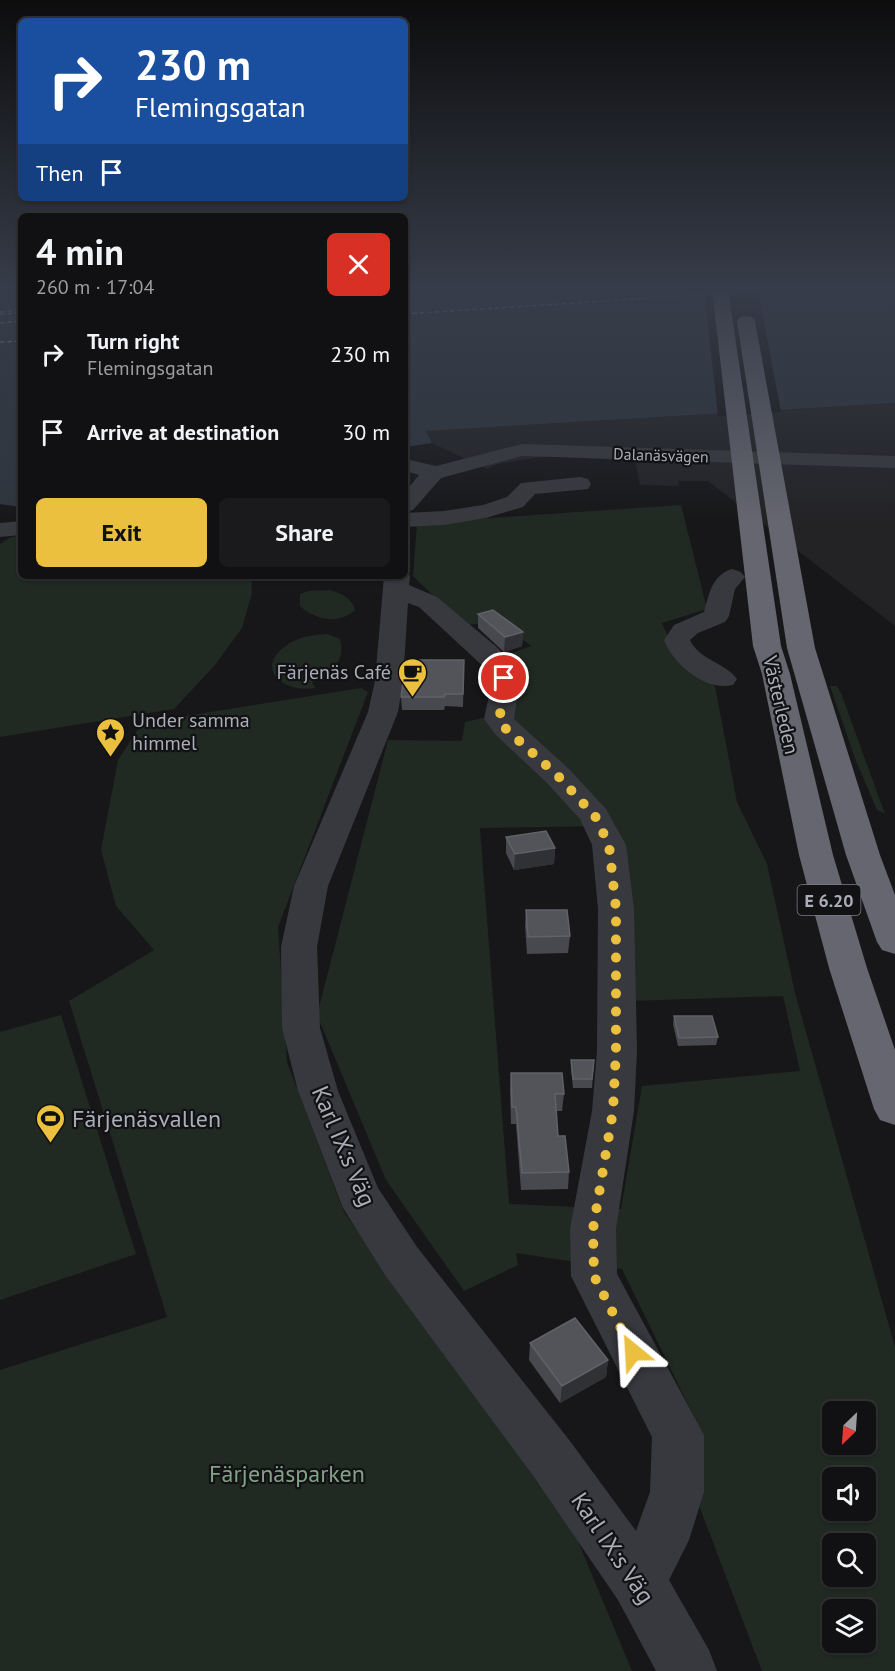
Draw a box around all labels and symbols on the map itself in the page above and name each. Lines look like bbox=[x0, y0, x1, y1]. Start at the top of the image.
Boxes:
street label: Dalanäsvägen bbox=[613, 443, 709, 467]
pin bbox=[478, 652, 529, 703]
street label: Västerleden bbox=[757, 652, 805, 757]
cafe icon: Färjenäs Café bbox=[396, 656, 428, 698]
place label: Färjenäs Café bbox=[277, 659, 391, 685]
place label: Under samma himmel bbox=[132, 707, 250, 756]
place icon: Under samma himmel bbox=[95, 716, 127, 758]
road number: E 6.20 bbox=[798, 885, 860, 915]
street label: Karl IX:s Väg bbox=[305, 1081, 383, 1211]
sports icon: Färjenäsvallen bbox=[35, 1102, 67, 1144]
place label: Färjenäsvallen bbox=[72, 1103, 221, 1134]
position arrow bbox=[601, 1320, 665, 1384]
north arrow bbox=[822, 1401, 876, 1455]
park label: Färjenäsparken bbox=[209, 1458, 365, 1489]
street label: Karl IX:s Väg bbox=[564, 1486, 662, 1610]

